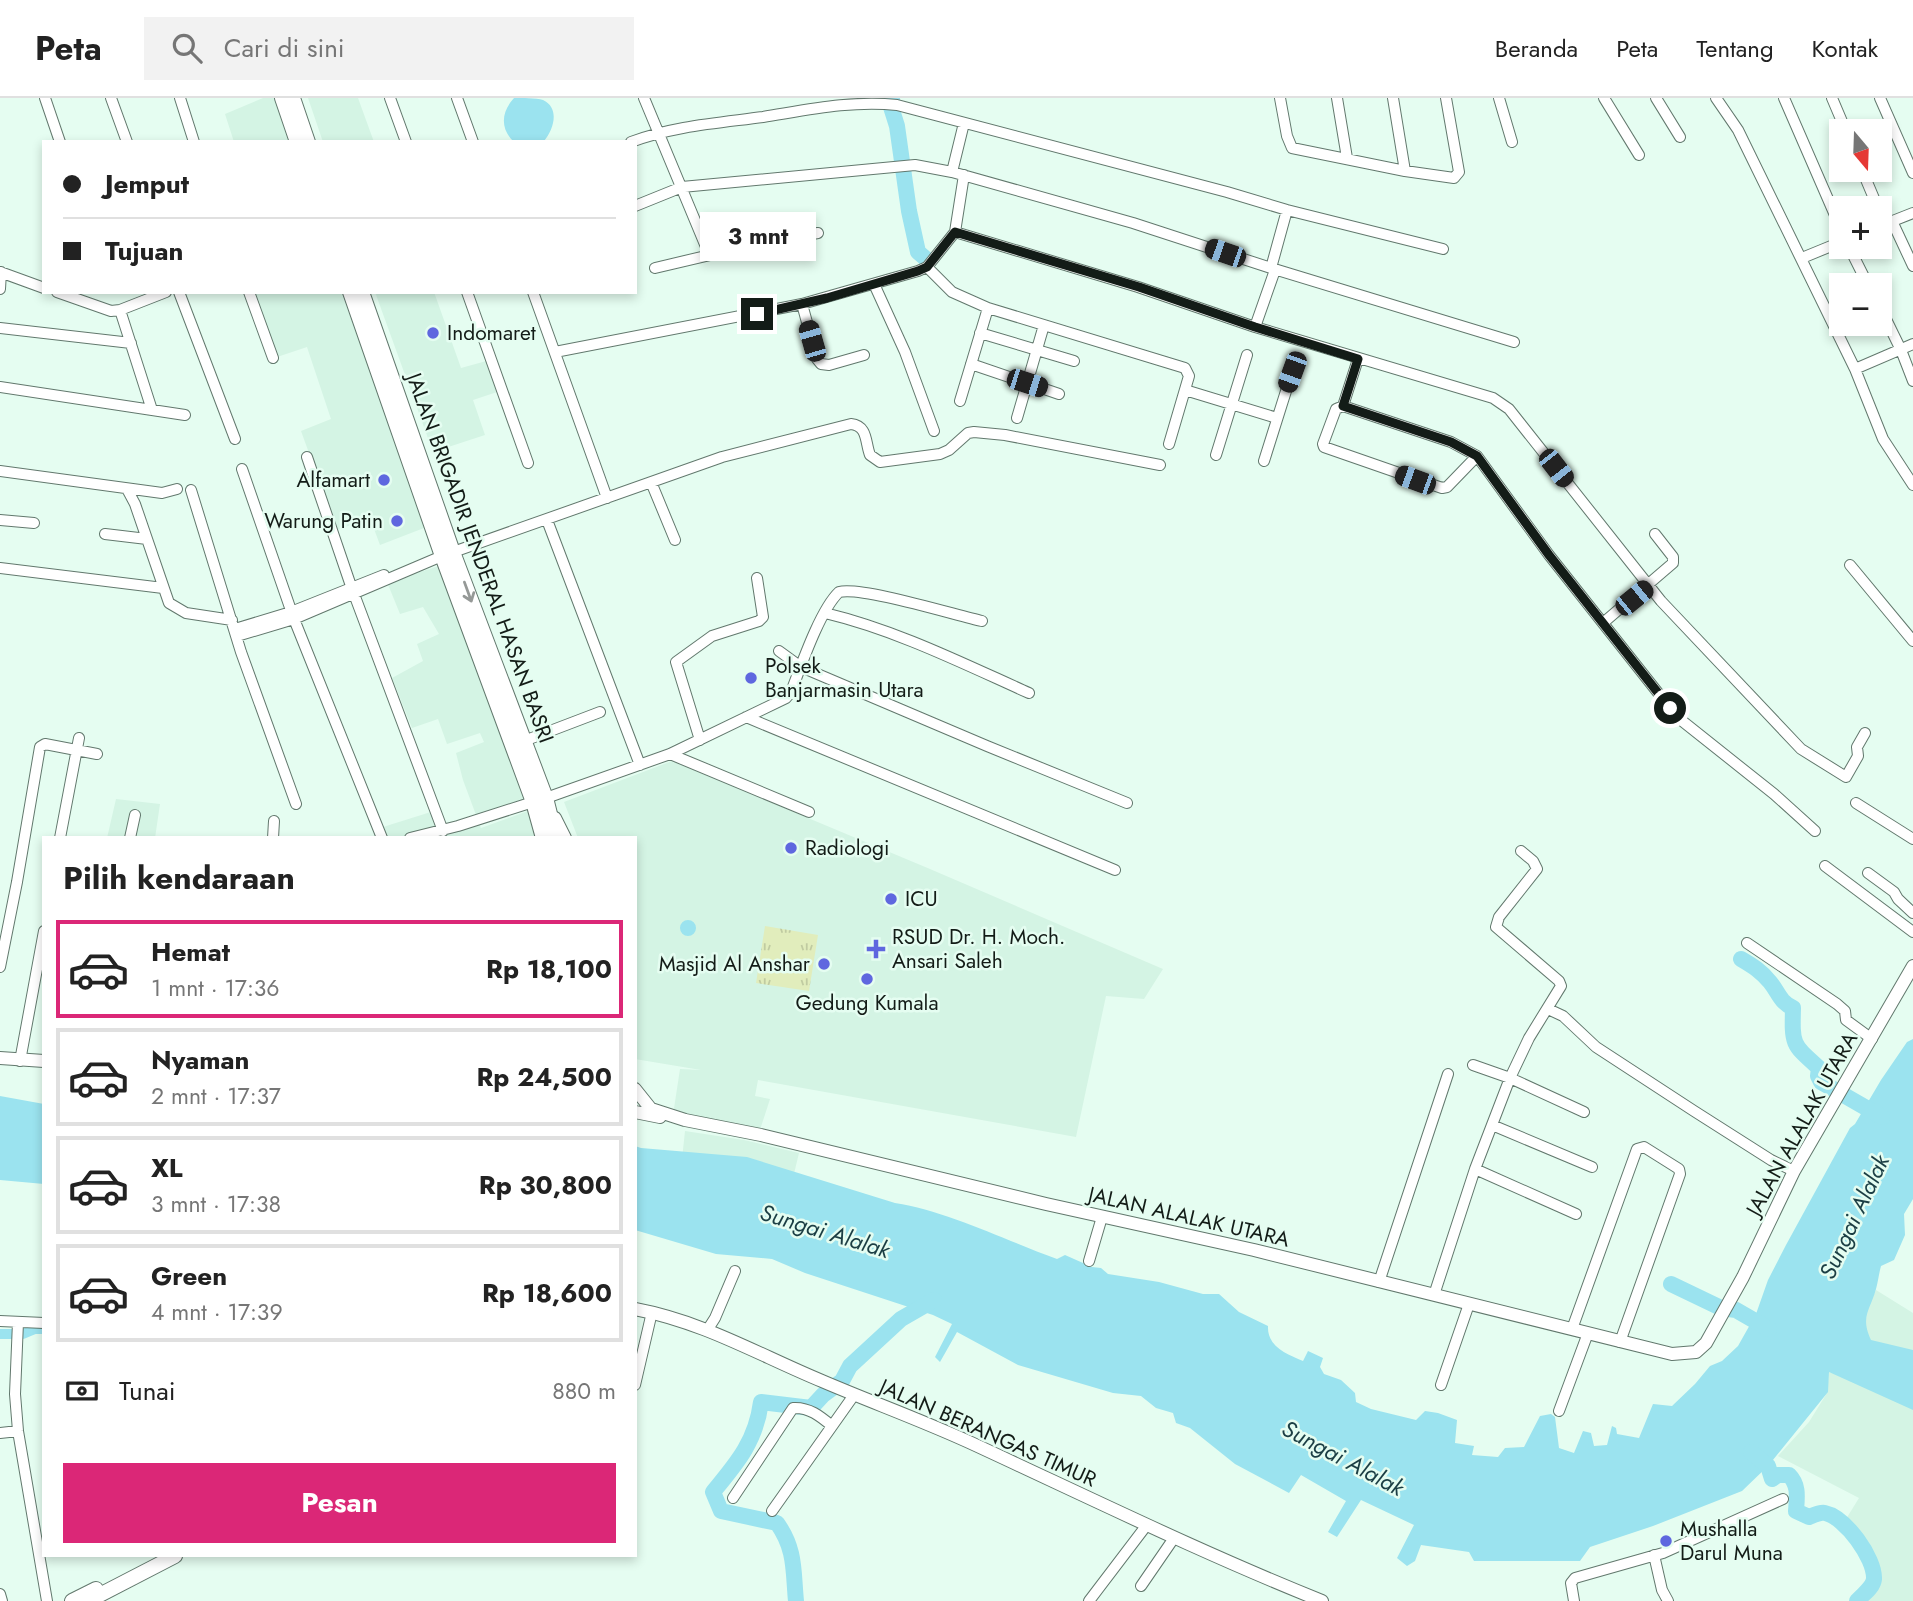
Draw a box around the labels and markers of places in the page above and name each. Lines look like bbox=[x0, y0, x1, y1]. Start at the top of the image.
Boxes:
place label: Indomaret bbox=[447, 318, 536, 348]
marker: Indomaret bbox=[425, 325, 441, 341]
place label: Alfamart bbox=[296, 465, 370, 495]
marker: Alfamart bbox=[376, 472, 392, 488]
place label: Warung Patin bbox=[264, 506, 383, 536]
marker: Warung Patin bbox=[389, 513, 405, 529]
place label: Polsek Banjarmasin Utara bbox=[765, 651, 924, 705]
marker: Polsek Banjarmasin Utara bbox=[743, 670, 759, 686]
place label: Radiologi bbox=[805, 833, 889, 863]
marker: Radiologi bbox=[783, 840, 799, 856]
place label: ICU bbox=[905, 884, 938, 914]
marker: ICU bbox=[883, 891, 899, 907]
place label: RSUD Dr. H. Moch. Ansari Saleh bbox=[892, 922, 1065, 976]
marker: RSUD Dr. H. Moch. Ansari Saleh bbox=[866, 939, 886, 959]
place label: Masjid Al Anshar bbox=[659, 949, 811, 979]
marker: Masjid Al Anshar bbox=[816, 956, 832, 972]
marker: Gedung Kumala bbox=[859, 971, 875, 987]
place label: Gedung Kumala bbox=[795, 988, 939, 1018]
place label: Mushalla Darul Muna bbox=[1680, 1514, 1783, 1568]
marker: Mushalla Darul Muna bbox=[1658, 1533, 1674, 1549]

